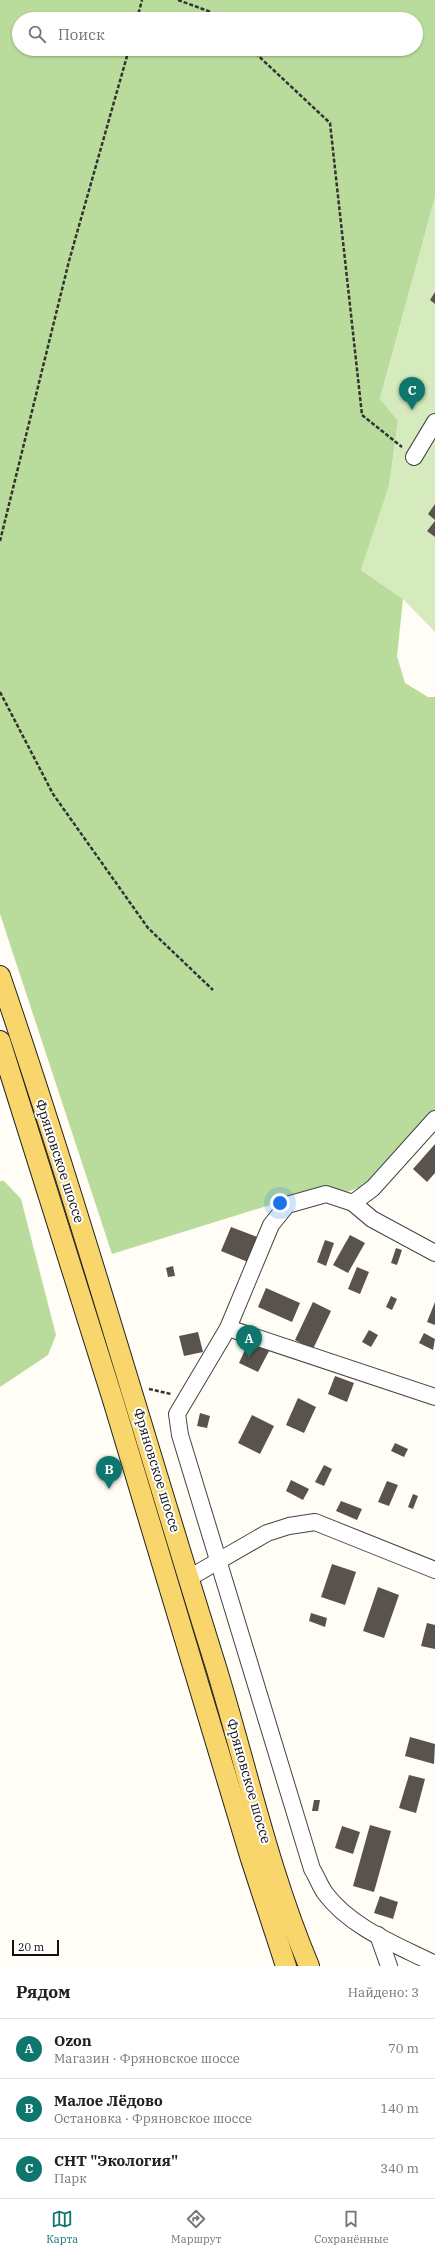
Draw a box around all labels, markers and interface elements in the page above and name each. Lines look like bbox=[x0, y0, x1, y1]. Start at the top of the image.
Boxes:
search box bbox=[12, 12, 423, 56]
icon: search bbox=[26, 23, 48, 45]
text: Поиск bbox=[58, 25, 105, 44]
pin: C bbox=[399, 377, 425, 410]
street label: Фряновское шоссе bbox=[31, 1097, 89, 1225]
your location bbox=[270, 1193, 290, 1213]
pin: A bbox=[236, 1325, 262, 1358]
street label: Фряновское шоссе bbox=[130, 1406, 184, 1534]
pin: B bbox=[96, 1456, 122, 1489]
street label: Фряновское шоссе bbox=[223, 1716, 275, 1846]
scale bar bbox=[12, 1938, 59, 1957]
text: 20 m bbox=[18, 1940, 44, 1954]
text: Рядом bbox=[16, 1981, 71, 2003]
text: Найдено: 3 bbox=[348, 1984, 419, 2001]
text: Ozon bbox=[54, 2031, 92, 2050]
text: A bbox=[24, 2040, 34, 2057]
text: 70 m bbox=[388, 2040, 419, 2057]
text: Магазин · Фряновское шоссе bbox=[54, 2050, 240, 2067]
text: Малое Лёдово bbox=[54, 2091, 163, 2110]
text: B bbox=[24, 2100, 34, 2117]
text: 140 m bbox=[380, 2100, 419, 2117]
text: Остановка · Фряновское шоссе bbox=[54, 2110, 252, 2127]
text: СНТ "Экология" bbox=[54, 2151, 178, 2170]
text: C bbox=[25, 2160, 33, 2177]
text: 340 m bbox=[380, 2160, 419, 2177]
text: Парк bbox=[54, 2170, 87, 2187]
tab: Карта bbox=[46, 2208, 78, 2246]
tab: Маршрут bbox=[171, 2208, 221, 2246]
tab: Сохранённые bbox=[314, 2208, 389, 2246]

